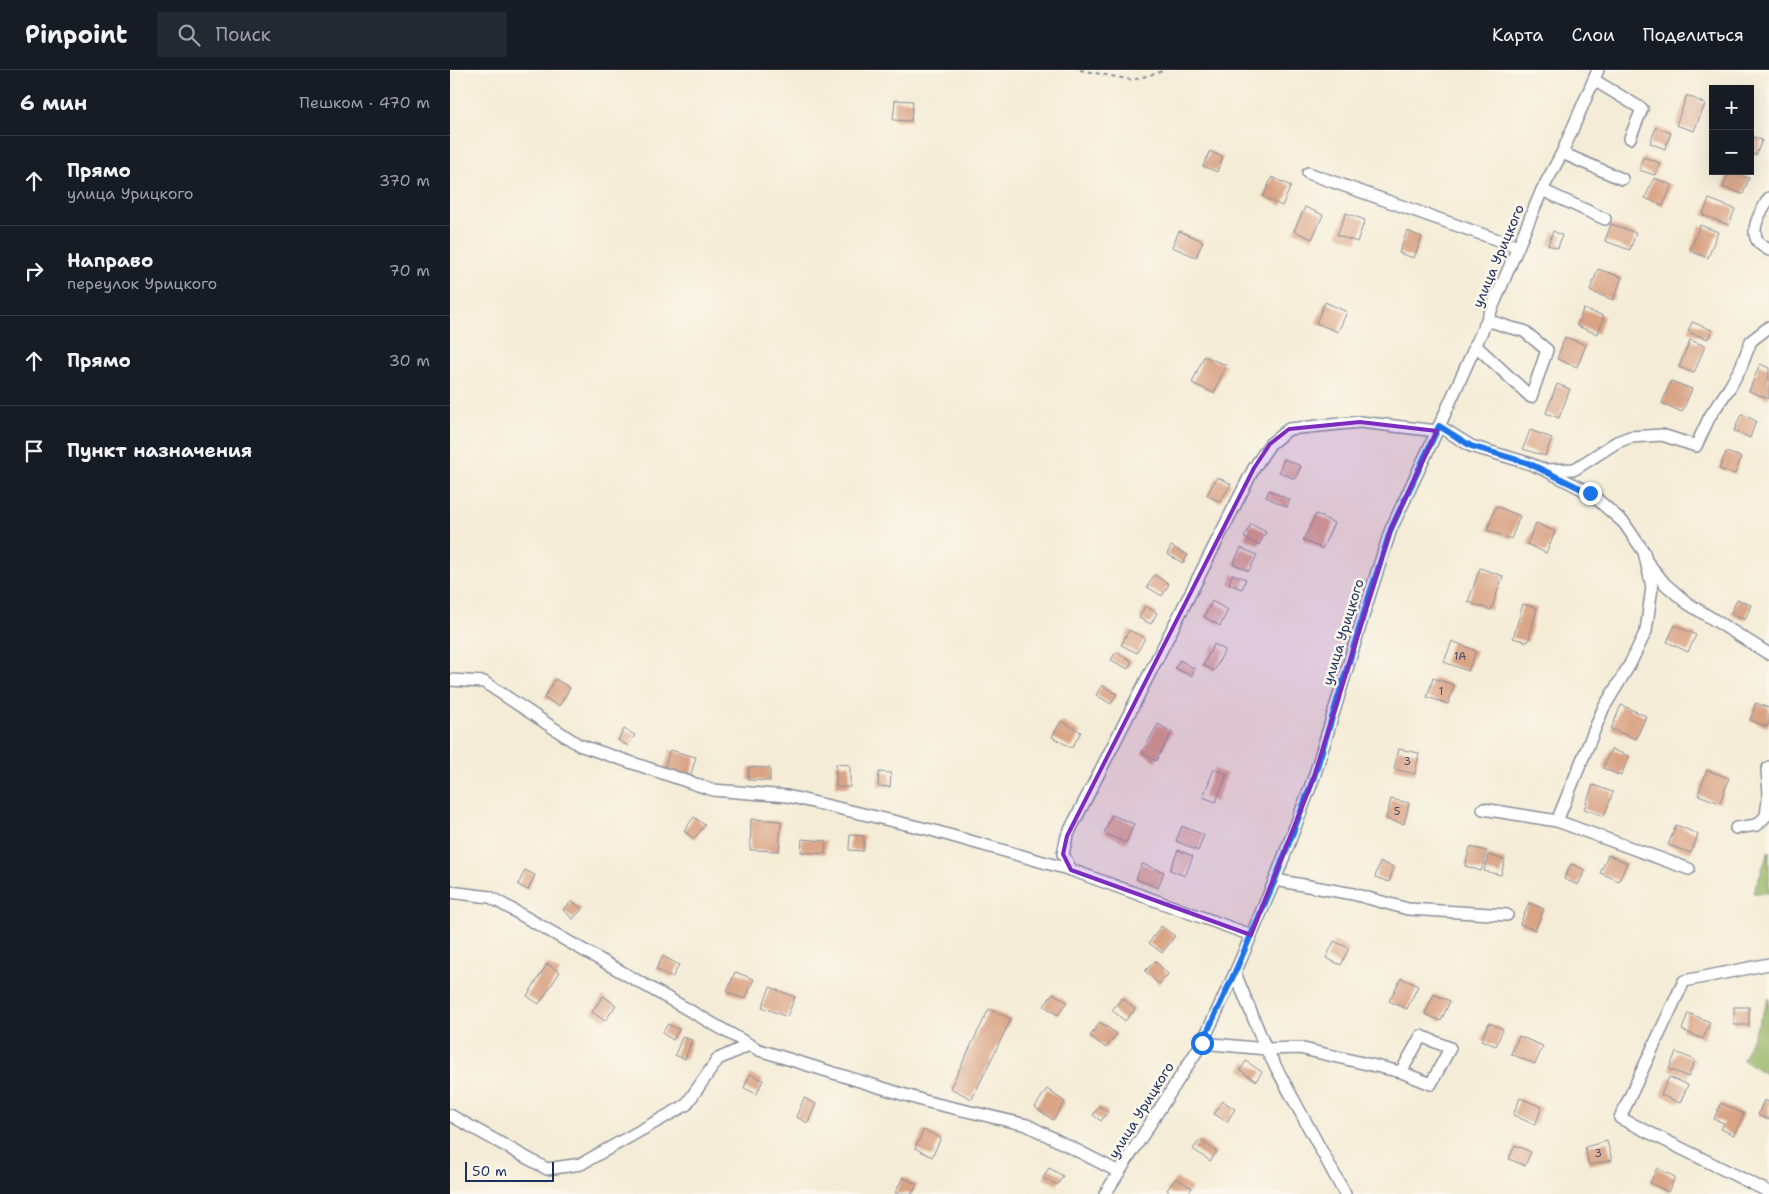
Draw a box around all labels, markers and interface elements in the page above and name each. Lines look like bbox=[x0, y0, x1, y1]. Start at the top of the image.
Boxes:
search box bbox=[157, 12, 507, 57]
text: Pinpoint bbox=[25, 19, 127, 51]
icon: search bbox=[175, 21, 203, 49]
text: Поиск bbox=[215, 22, 271, 47]
text: Карта bbox=[1492, 23, 1543, 47]
text: Слои bbox=[1571, 23, 1615, 47]
text: Поделиться bbox=[1643, 23, 1744, 47]
map controls bbox=[1709, 85, 1754, 175]
button: + bbox=[1709, 85, 1754, 130]
text: 6 мин bbox=[20, 89, 87, 117]
text: Пешком · 470 m bbox=[299, 92, 430, 113]
button: − bbox=[1709, 130, 1754, 175]
text: Прямо bbox=[67, 158, 131, 183]
icon: ahead bbox=[20, 167, 48, 195]
text: 370 m bbox=[379, 170, 430, 191]
text: улица Урицкого bbox=[67, 183, 193, 204]
street label: улица Урицкого bbox=[1468, 202, 1528, 310]
text: Направо bbox=[67, 248, 153, 273]
icon: right bbox=[20, 257, 48, 285]
text: 70 m bbox=[389, 260, 430, 281]
text: переулок Урицкого bbox=[67, 273, 217, 294]
icon: ahead bbox=[20, 347, 48, 375]
text: Прямо bbox=[67, 348, 131, 373]
text: 30 m bbox=[389, 350, 430, 371]
icon: arrive bbox=[20, 437, 48, 465]
text: Пункт назначения bbox=[67, 438, 252, 463]
route end bbox=[1579, 482, 1602, 505]
street label: улица Урицкого bbox=[1318, 576, 1368, 688]
house number: 1А bbox=[1454, 649, 1466, 664]
house number: 1 bbox=[1439, 684, 1443, 699]
house number: 3 bbox=[1403, 754, 1411, 769]
house number: 5 bbox=[1394, 804, 1401, 819]
route start bbox=[1191, 1032, 1214, 1055]
street label: улица Урицкого bbox=[1104, 1058, 1178, 1162]
house number: 3 bbox=[1594, 1146, 1602, 1161]
scale bar bbox=[465, 1159, 554, 1182]
text: 50 m bbox=[472, 1162, 507, 1180]

